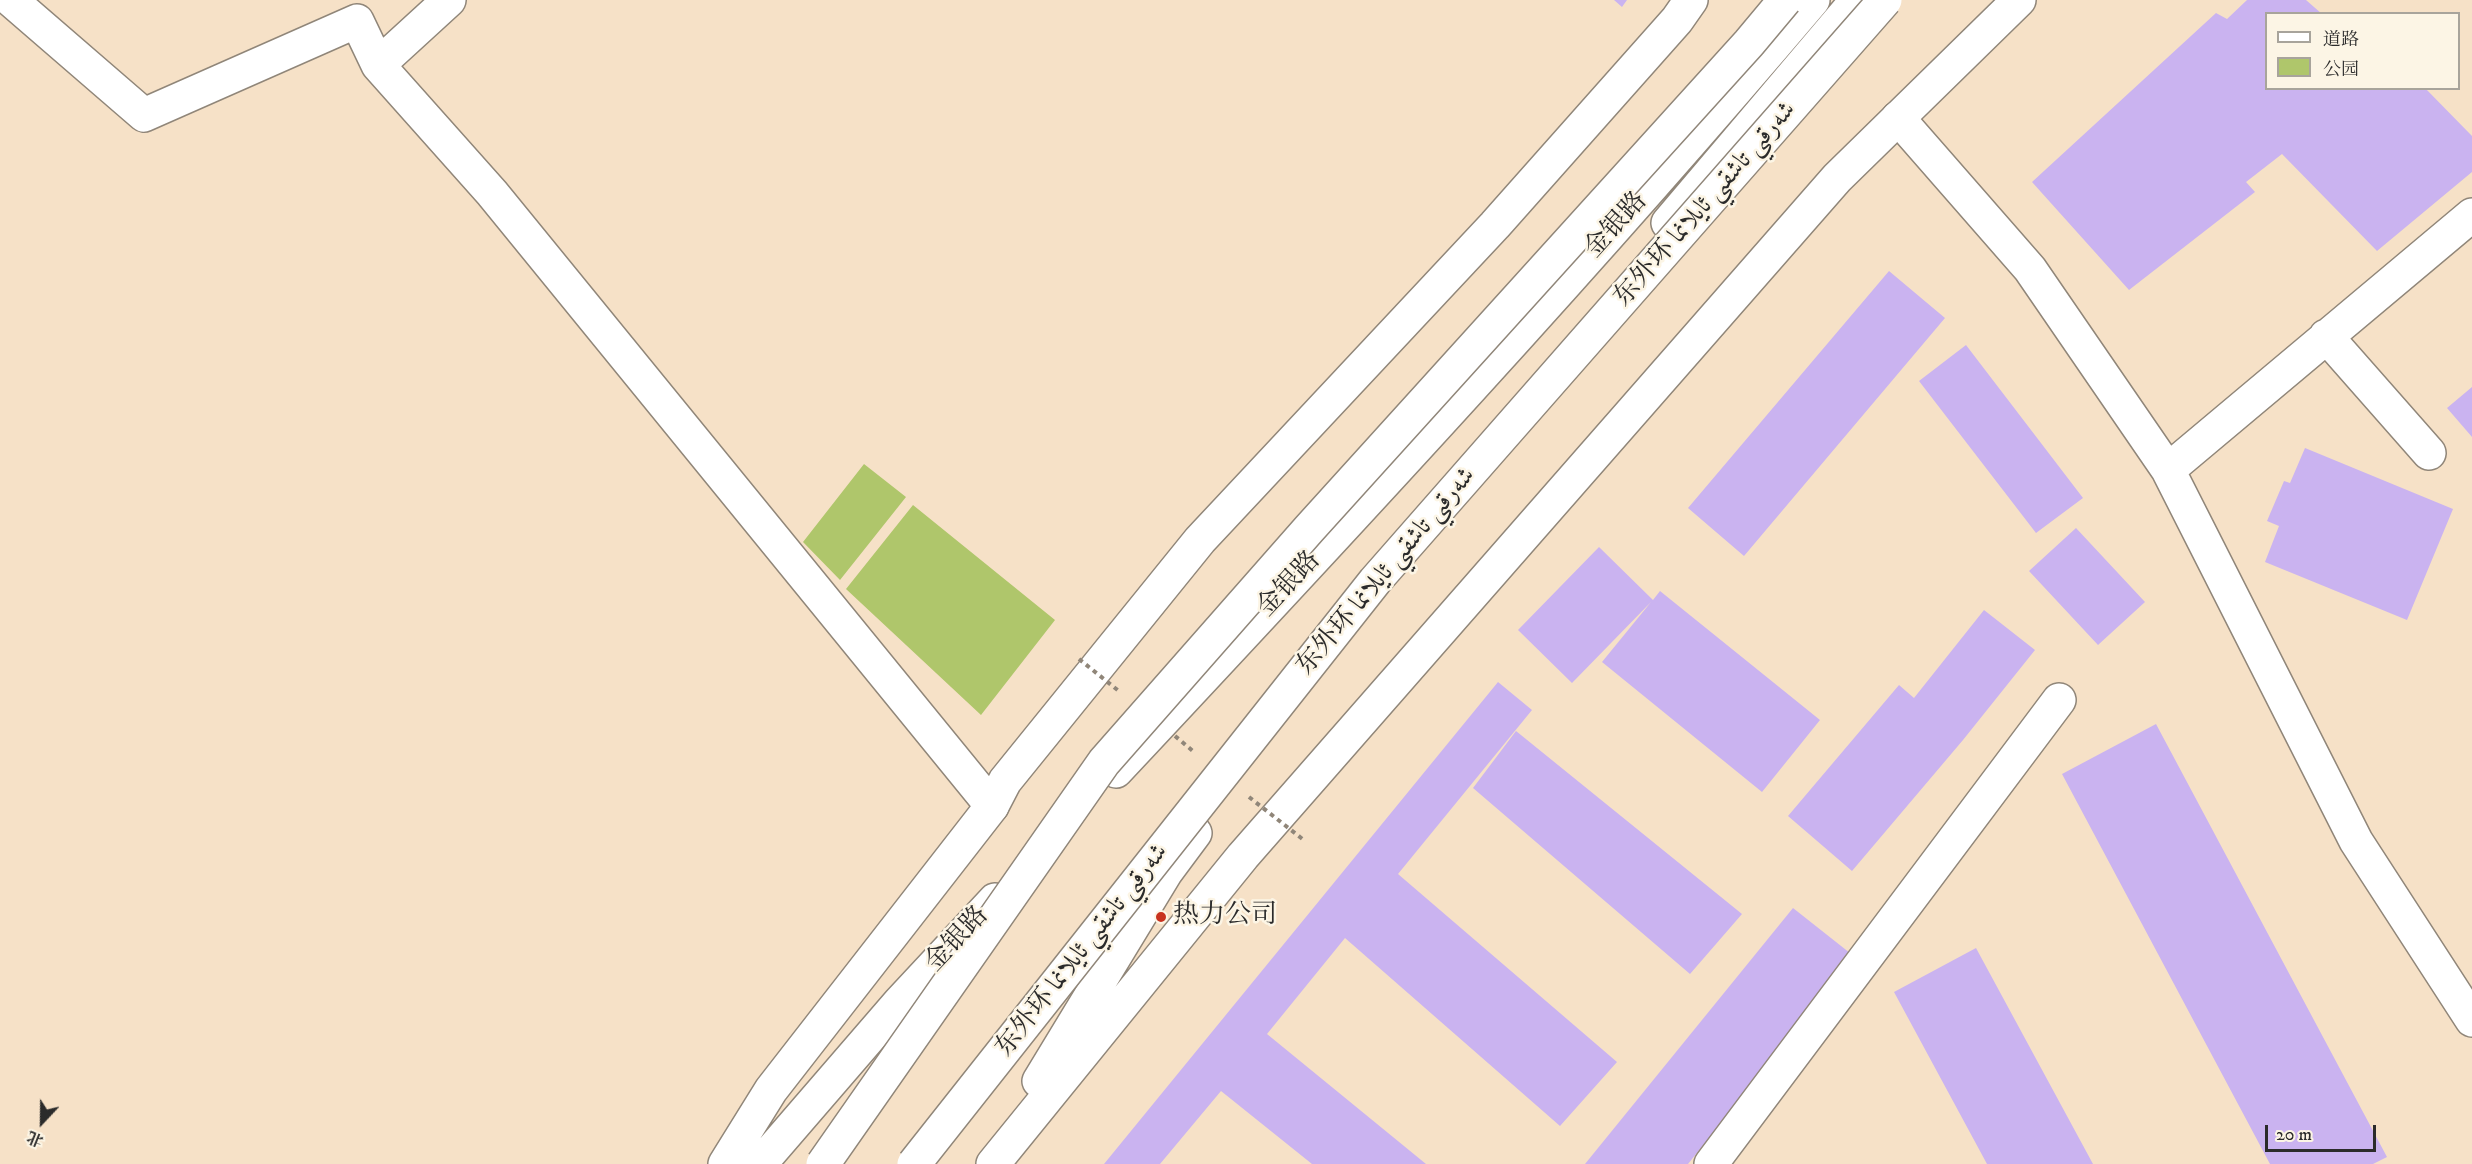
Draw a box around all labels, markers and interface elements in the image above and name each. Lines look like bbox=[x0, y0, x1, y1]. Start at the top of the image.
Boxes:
legend bbox=[2265, 12, 2460, 90]
text: 道路 bbox=[2323, 29, 2359, 51]
text: 公园 bbox=[2323, 59, 2359, 81]
street label: 东外环 شەرقىي تاشقىي ئايلانما bbox=[1608, 96, 1804, 314]
street label: 金银路 bbox=[1579, 187, 1655, 265]
street label: 东外环 شەرقىي تاشقىي ئايلانما bbox=[1291, 462, 1483, 682]
street label: 金银路 bbox=[1252, 546, 1328, 624]
street label: 东外环 شەرقىي تاشقىي ئايلانما bbox=[990, 838, 1176, 1064]
street label: 金银路 bbox=[920, 901, 996, 979]
place label: 热力公司 bbox=[1173, 901, 1277, 933]
marker: 热力公司 bbox=[1154, 910, 1168, 924]
north arrow bbox=[12, 1092, 72, 1152]
scale bar bbox=[2268, 1113, 2379, 1151]
text: 20 m bbox=[2276, 1124, 2312, 1146]
text: 北 bbox=[24, 1126, 46, 1151]

